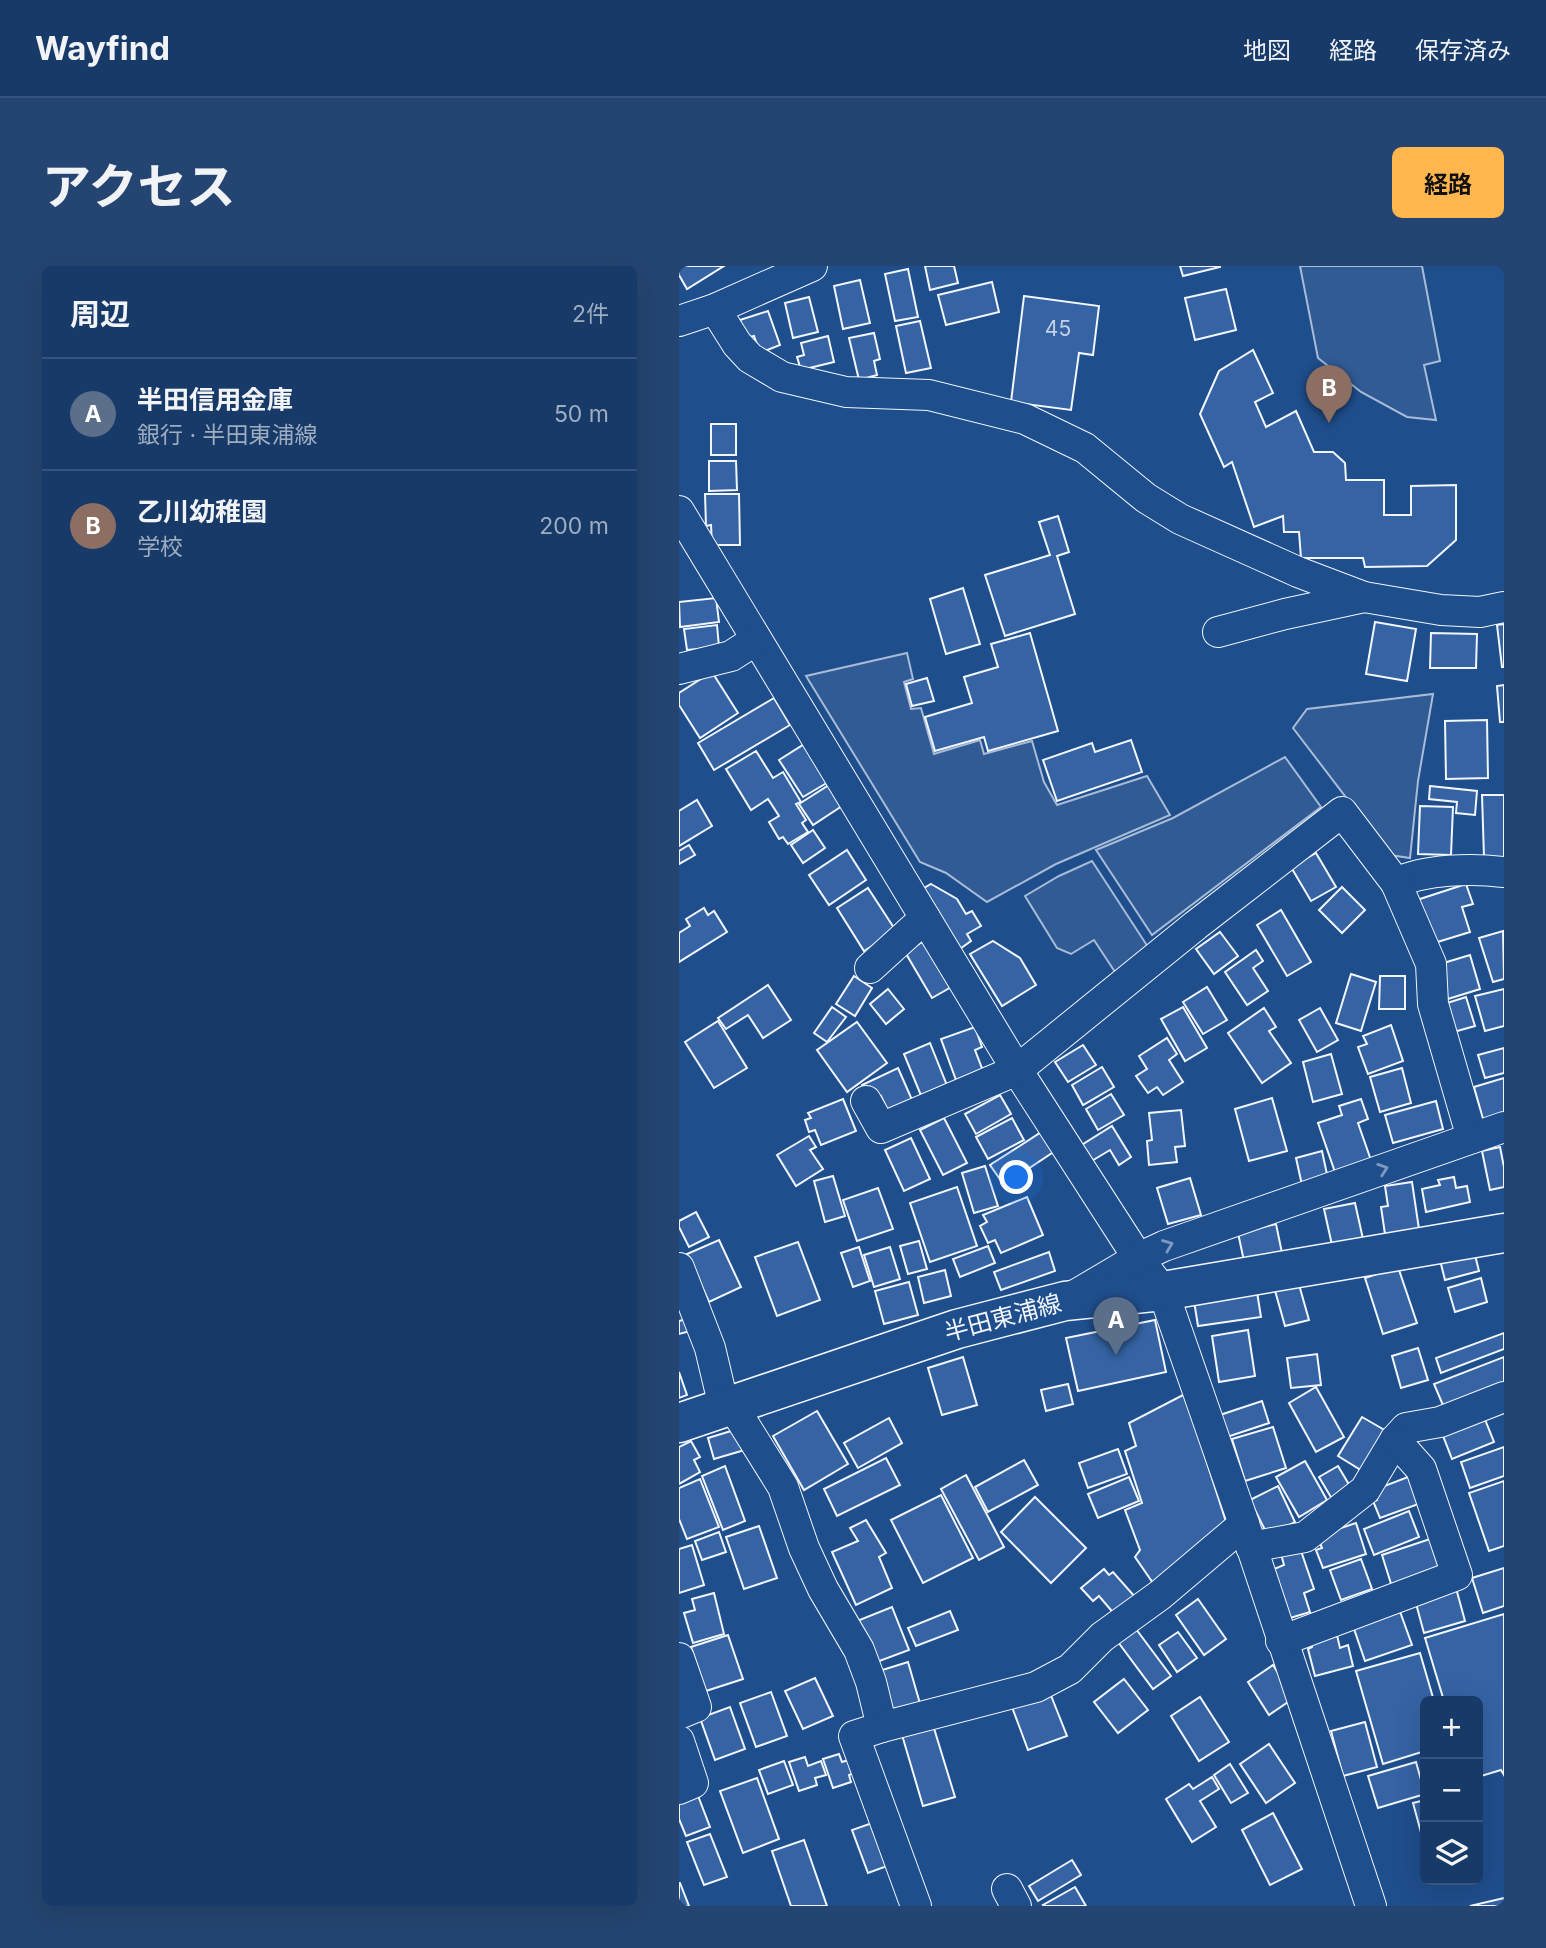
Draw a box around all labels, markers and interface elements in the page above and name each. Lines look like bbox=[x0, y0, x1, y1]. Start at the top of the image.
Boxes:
text: Wayfind bbox=[35, 28, 170, 68]
text: 地図 bbox=[1243, 36, 1291, 65]
text: 経路 bbox=[1329, 36, 1377, 65]
text: 保存済み bbox=[1415, 36, 1511, 65]
button: 経路 bbox=[1392, 147, 1504, 218]
text: アクセス bbox=[42, 157, 236, 216]
text: 周辺 bbox=[70, 296, 130, 332]
text: 2件 bbox=[572, 300, 609, 328]
house number: 45 bbox=[1045, 316, 1071, 341]
pin: B bbox=[1306, 365, 1352, 423]
text: 半田信用金庫 bbox=[137, 384, 293, 415]
text: A bbox=[84, 400, 102, 428]
text: 50 m bbox=[554, 400, 609, 428]
text: 銀行 · 半田東浦線 bbox=[137, 421, 318, 449]
text: 乙川幼稚園 bbox=[137, 496, 267, 527]
text: B bbox=[85, 512, 101, 540]
text: 200 m bbox=[539, 512, 609, 540]
text: 学校 bbox=[137, 533, 183, 561]
your location bbox=[999, 1160, 1033, 1194]
one-way arrow bbox=[1376, 1163, 1388, 1177]
one-way arrow bbox=[1162, 1239, 1174, 1253]
street label: 半田東浦線 bbox=[941, 1288, 1065, 1347]
pin: A bbox=[1093, 1297, 1139, 1355]
map controls bbox=[1420, 1696, 1483, 1885]
button: + bbox=[1420, 1696, 1483, 1759]
button: − bbox=[1420, 1759, 1483, 1822]
button: layers bbox=[1420, 1822, 1483, 1885]

